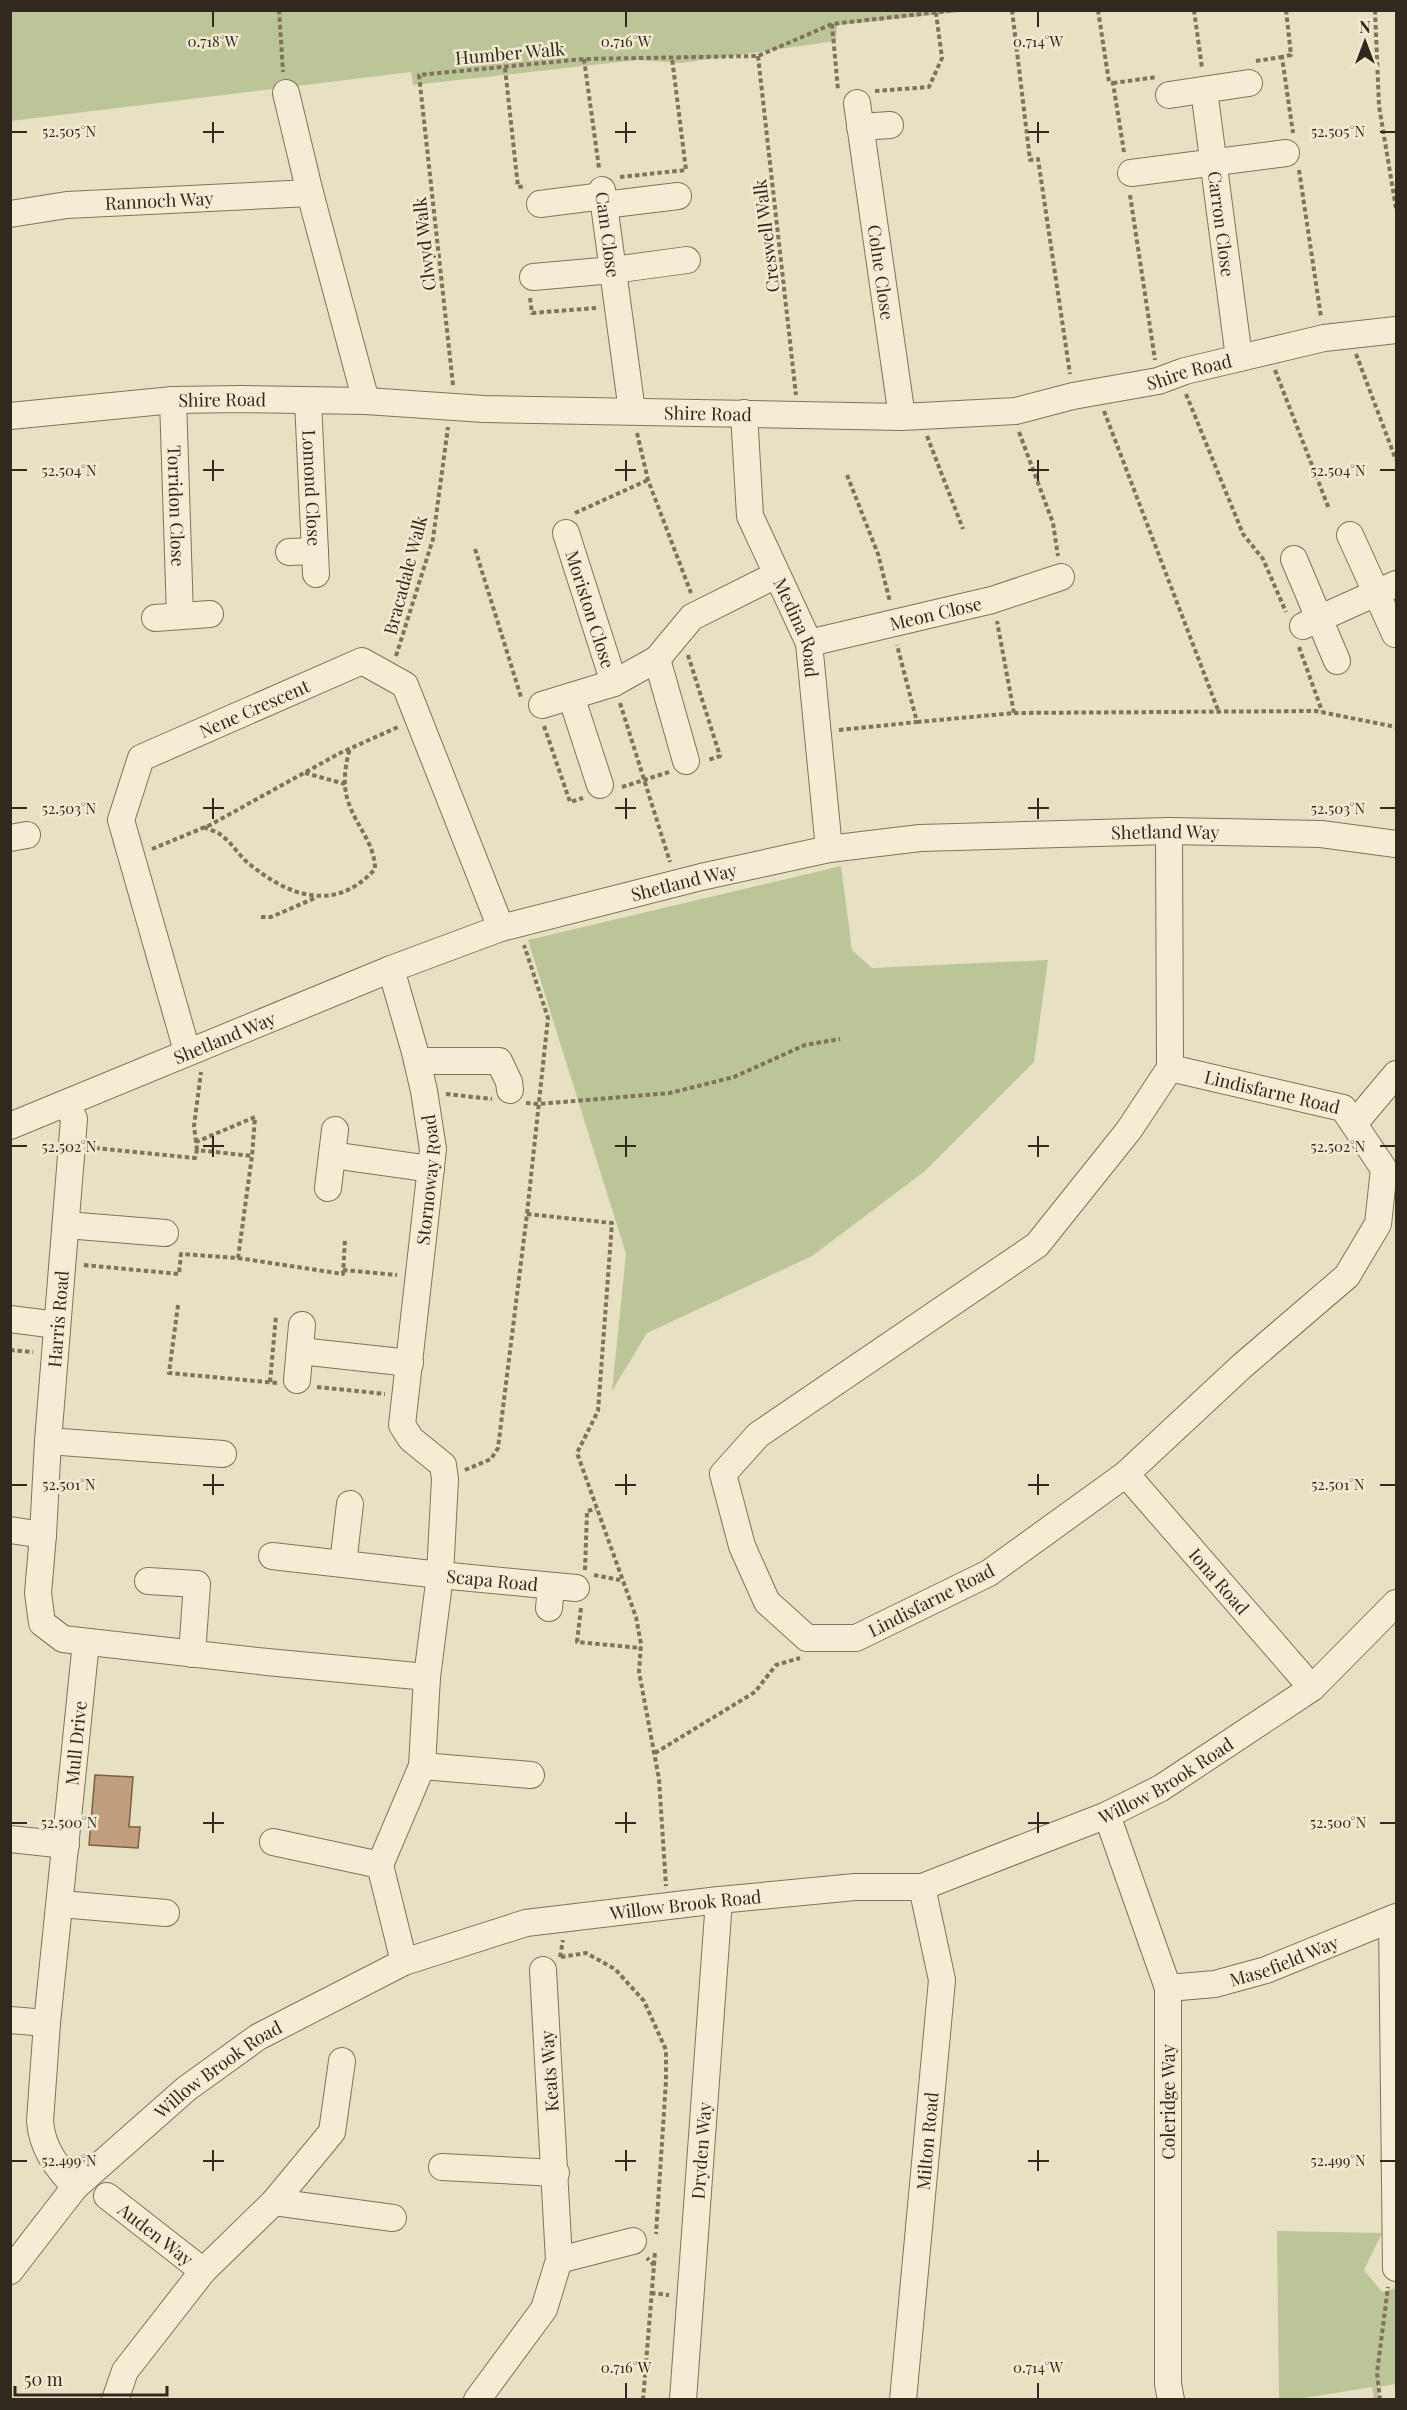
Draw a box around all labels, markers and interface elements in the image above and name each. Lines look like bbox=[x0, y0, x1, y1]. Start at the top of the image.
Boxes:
north arrow bbox=[1335, 12, 1395, 72]
text: N bbox=[1359, 16, 1371, 37]
text: 0.718°W bbox=[188, 31, 239, 51]
text: 0.716°W bbox=[601, 31, 652, 51]
text: 0.714°W bbox=[1013, 31, 1063, 51]
street label: Humber Walk bbox=[454, 36, 566, 70]
text: 52.505°N bbox=[42, 121, 96, 141]
text: 52.505°N bbox=[1311, 121, 1365, 141]
street label: Carron Close bbox=[1203, 169, 1240, 278]
street label: Creswell Walk bbox=[747, 178, 785, 294]
street label: Rannoch Way bbox=[104, 186, 214, 215]
street label: Cam Close bbox=[590, 190, 626, 279]
street label: Clwyd Walk bbox=[407, 196, 441, 292]
street label: Colne Close bbox=[863, 223, 900, 321]
street label: Shire Road bbox=[1145, 348, 1235, 395]
street label: Shire Road bbox=[178, 387, 267, 412]
street label: Shire Road bbox=[664, 400, 753, 426]
street label: Lomond Close bbox=[297, 429, 327, 547]
street label: Torridon Close bbox=[162, 445, 190, 567]
text: 52.504°N bbox=[41, 460, 97, 480]
text: 52.504°N bbox=[1310, 460, 1366, 480]
street label: Bracadale Walk bbox=[378, 513, 432, 637]
street label: Moriston Close bbox=[560, 547, 620, 671]
street label: Medina Road bbox=[768, 574, 824, 679]
street label: Meon Close bbox=[887, 591, 984, 636]
street label: Nene Crescent bbox=[195, 673, 314, 743]
text: 52.503°N bbox=[42, 798, 97, 818]
text: 52.503°N bbox=[1311, 798, 1366, 818]
street label: Shetland Way bbox=[1111, 819, 1220, 845]
street label: Shetland Way bbox=[628, 858, 739, 906]
street label: Shetland Way bbox=[170, 1006, 279, 1069]
street label: Lindisfarne Road bbox=[1202, 1064, 1343, 1119]
street label: Stornoway Road bbox=[410, 1112, 446, 1246]
text: 52.502°N bbox=[42, 1136, 97, 1156]
text: 52.502°N bbox=[1311, 1136, 1366, 1156]
street label: Harris Road bbox=[42, 1269, 74, 1368]
text: 52.501°N bbox=[42, 1474, 96, 1494]
text: 52.501°N bbox=[1311, 1474, 1365, 1494]
street label: Iona Road bbox=[1184, 1543, 1255, 1620]
street label: Lindisfarne Road bbox=[864, 1558, 999, 1642]
street label: Scapa Road bbox=[445, 1564, 540, 1596]
street label: Mull Drive bbox=[59, 1700, 92, 1786]
street label: Willow Brook Road bbox=[1094, 1731, 1238, 1829]
text: 52.500°N bbox=[41, 1812, 98, 1832]
text: 52.500°N bbox=[1310, 1812, 1367, 1832]
street label: Willow Brook Road bbox=[607, 1884, 763, 1925]
street label: Masefield Way bbox=[1227, 1930, 1342, 1991]
street label: Willow Brook Road bbox=[148, 2015, 286, 2124]
street label: Keats Way bbox=[534, 2030, 564, 2112]
street label: Coleridge Way bbox=[1156, 2044, 1180, 2160]
street label: Milton Road bbox=[911, 2090, 944, 2191]
street label: Dryden Way bbox=[685, 2101, 716, 2200]
text: 52.499°N bbox=[42, 2150, 97, 2170]
text: 52.499°N bbox=[1311, 2150, 1366, 2170]
street label: Auden Way bbox=[113, 2197, 198, 2271]
text: 0.716°W bbox=[601, 2357, 652, 2377]
text: 0.714°W bbox=[1013, 2357, 1063, 2377]
scale bar bbox=[15, 2359, 166, 2397]
text: 50 m bbox=[24, 2367, 63, 2391]

